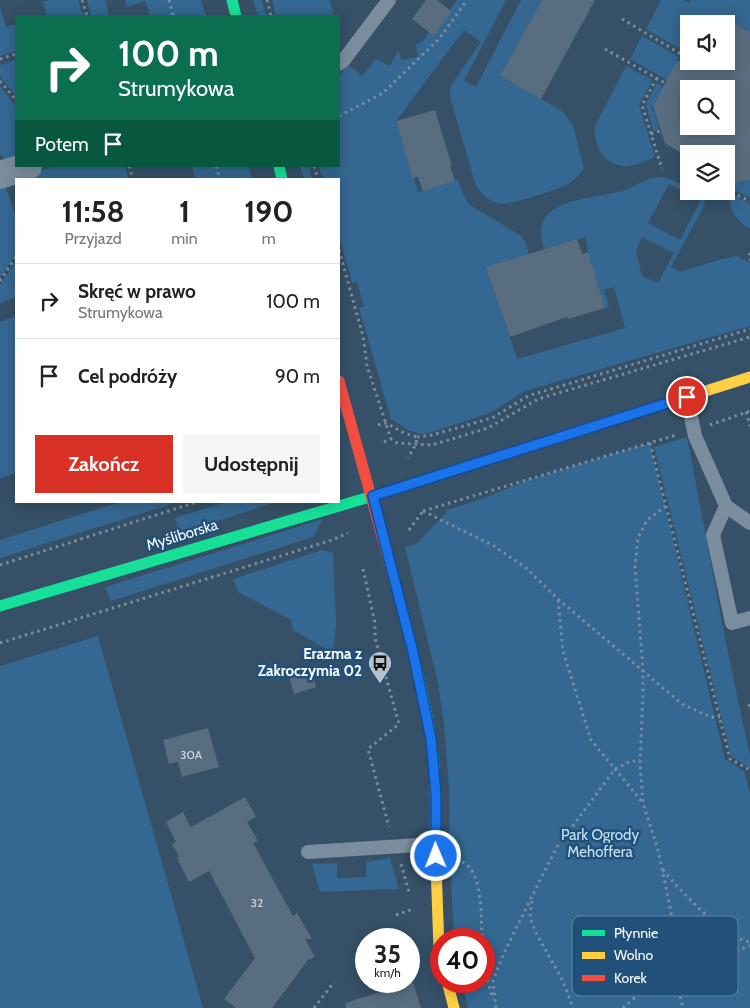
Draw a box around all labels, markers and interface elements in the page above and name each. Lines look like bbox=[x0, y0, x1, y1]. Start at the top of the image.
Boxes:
map controls bbox=[680, 15, 735, 200]
button: sound bbox=[680, 15, 735, 70]
text: 100 m bbox=[118, 32, 219, 75]
icon: right bbox=[35, 35, 100, 100]
text: Strumykowa bbox=[118, 75, 234, 102]
button: search bbox=[680, 80, 735, 135]
icon: arrive bbox=[99, 130, 127, 158]
text: Potem bbox=[35, 133, 89, 156]
button: layers bbox=[680, 145, 735, 200]
text: 11:58 bbox=[62, 193, 125, 230]
text: 1 bbox=[179, 193, 190, 230]
text: 190 bbox=[244, 193, 293, 230]
text: Przyjazd bbox=[65, 229, 122, 248]
text: min bbox=[171, 229, 198, 248]
text: m bbox=[262, 229, 276, 248]
text: Skręć w prawo bbox=[78, 280, 196, 303]
icon: right bbox=[35, 287, 63, 315]
text: 100 m bbox=[266, 290, 320, 313]
text: Strumykowa bbox=[78, 303, 163, 322]
icon: arrive bbox=[35, 362, 63, 390]
text: Cel podróży bbox=[78, 365, 177, 388]
text: 90 m bbox=[275, 365, 320, 388]
pin bbox=[666, 376, 708, 418]
icon: arrive bbox=[673, 383, 701, 411]
button: Zakończ bbox=[35, 435, 173, 493]
button: Udostępnij bbox=[183, 435, 320, 493]
street label: Myśliborska bbox=[144, 515, 221, 554]
place label: Erazma z Zakroczymia 02 bbox=[258, 645, 362, 680]
bus stop icon: Erazma z Zakroczymia 02 bbox=[367, 650, 393, 684]
house number: 30A bbox=[180, 747, 203, 762]
park label: Park Ogrody Mehoffera bbox=[561, 826, 639, 861]
position arrow bbox=[409, 829, 461, 881]
house number: 32 bbox=[251, 895, 263, 910]
legend bbox=[572, 916, 738, 996]
text: Płynnie bbox=[614, 924, 658, 942]
speed limit sign: 40 bbox=[430, 928, 495, 993]
text: 35 bbox=[374, 939, 401, 969]
text: Wolno bbox=[614, 946, 654, 964]
text: km/h bbox=[374, 965, 401, 980]
text: Korek bbox=[614, 969, 648, 987]

